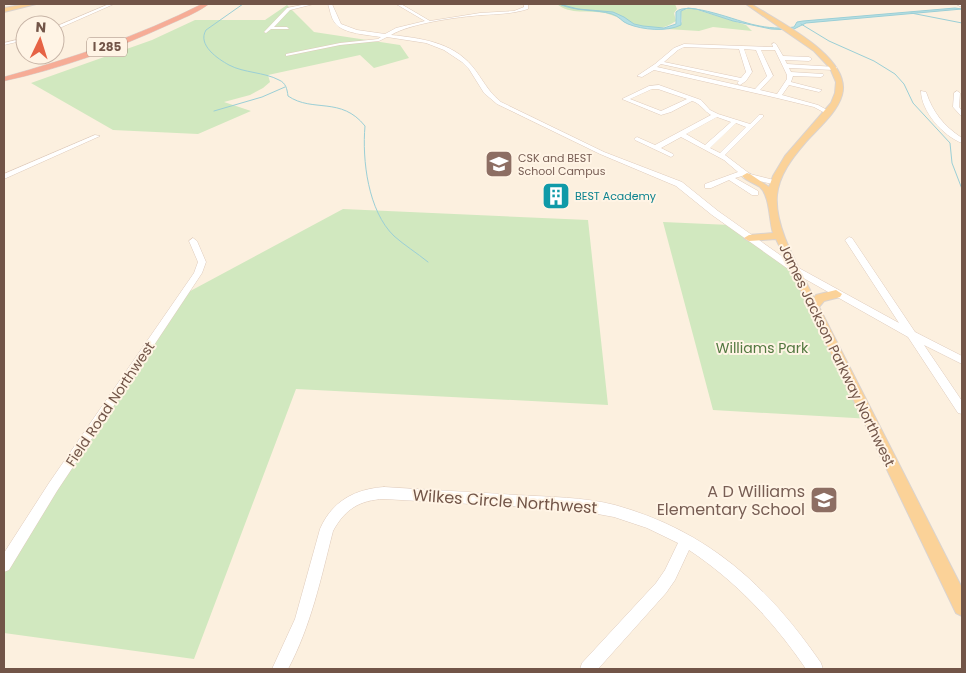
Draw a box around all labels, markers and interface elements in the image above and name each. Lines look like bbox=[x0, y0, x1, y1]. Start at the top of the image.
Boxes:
north arrow bbox=[15, 15, 65, 65]
text: N bbox=[35, 17, 47, 37]
road number: I 285 bbox=[87, 38, 127, 56]
school or university icon: CSK and BEST School Campus bbox=[484, 149, 514, 179]
place label: CSK and BEST School Campus bbox=[518, 150, 606, 179]
building icon: BEST Academy bbox=[541, 181, 571, 211]
place label: BEST Academy bbox=[575, 188, 657, 204]
street label: James Jackson Parkway Northwest bbox=[774, 240, 900, 470]
street label: Field Road Northwest bbox=[61, 338, 159, 470]
park label: Williams Park bbox=[716, 338, 809, 358]
place label: A D Williams Elementary School bbox=[657, 480, 805, 521]
street label: Wilkes Circle Northwest bbox=[412, 484, 598, 519]
school or university icon: A D Williams Elementary School bbox=[809, 485, 839, 515]

